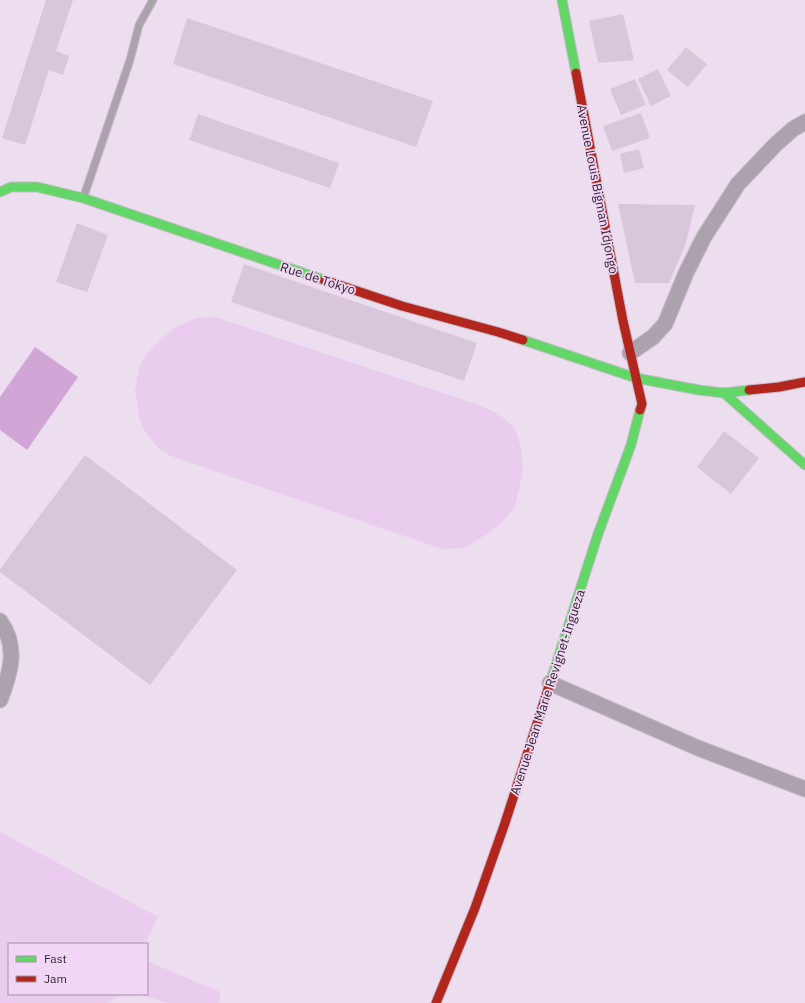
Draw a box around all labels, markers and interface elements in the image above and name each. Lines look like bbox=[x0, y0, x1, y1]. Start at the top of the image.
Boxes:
street label: Avenue Louis Bigman Idjongo bbox=[573, 103, 622, 275]
street label: Rue de Tokyo bbox=[278, 258, 358, 299]
street label: Avenue Jean Marie Revignet-Ingueza bbox=[506, 587, 589, 797]
legend bbox=[8, 943, 148, 995]
text: Fast bbox=[44, 951, 67, 966]
text: Jam bbox=[44, 971, 67, 986]

